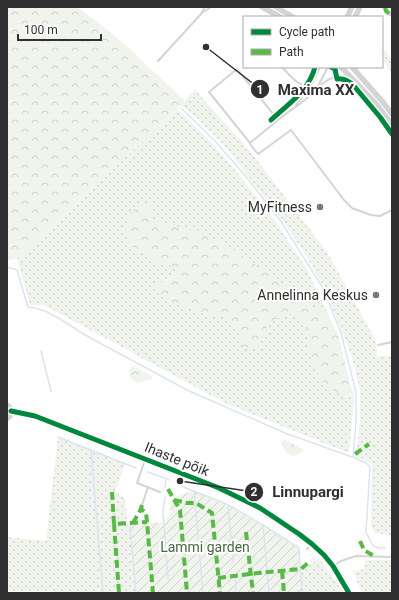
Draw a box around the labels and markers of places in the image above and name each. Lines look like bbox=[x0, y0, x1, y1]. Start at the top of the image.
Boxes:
callout: Maxima XX bbox=[250, 76, 362, 103]
place label: MyFitness bbox=[248, 199, 312, 215]
marker: MyFitness bbox=[315, 202, 325, 212]
place label: Annelinna Keskus bbox=[257, 287, 368, 303]
marker: Annelinna Keskus bbox=[371, 290, 381, 300]
callout: Linnupargi bbox=[244, 478, 352, 505]

